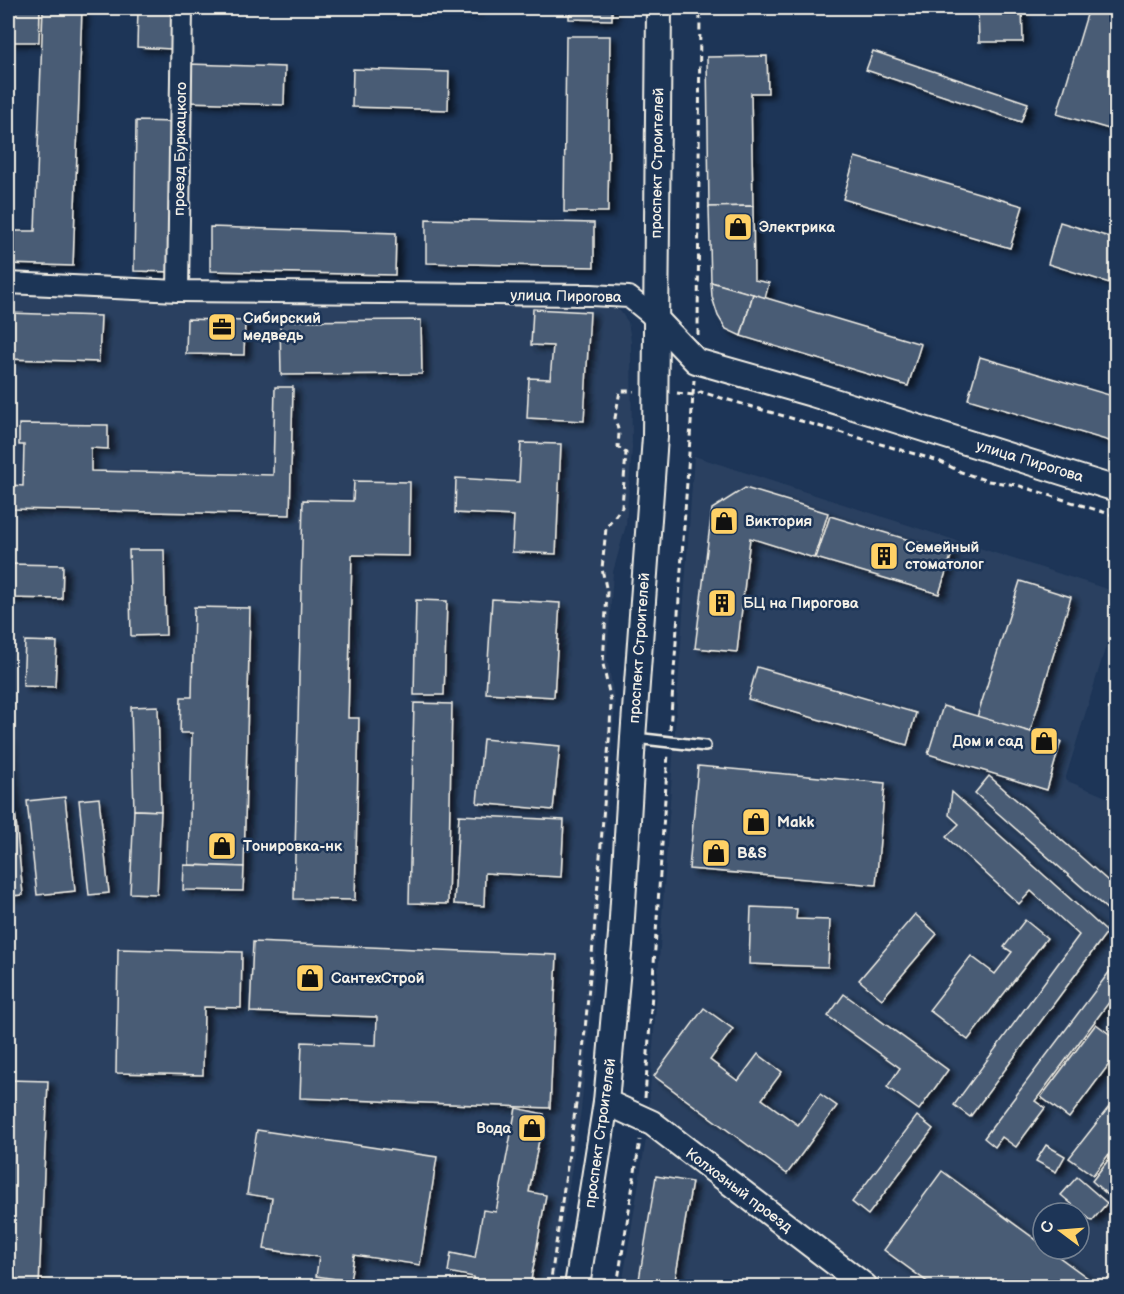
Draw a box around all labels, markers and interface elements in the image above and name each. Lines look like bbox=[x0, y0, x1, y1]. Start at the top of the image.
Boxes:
street label: проезд Буркацкого bbox=[170, 82, 191, 216]
street label: проспект Строителей bbox=[647, 87, 668, 239]
shop icon: Электрика bbox=[722, 211, 754, 243]
place label: Электрика bbox=[759, 218, 835, 237]
street label: улица Пирогова bbox=[510, 286, 622, 307]
place label: Сибирский медведь bbox=[243, 309, 321, 345]
office icon: Сибирский медведь bbox=[206, 311, 238, 343]
street label: улица Пирогова bbox=[974, 436, 1086, 487]
shop icon: Виктория bbox=[708, 505, 740, 537]
place label: Виктория bbox=[745, 512, 812, 531]
place label: Семейный стоматолог bbox=[905, 538, 984, 574]
building icon: Семейный стоматолог bbox=[868, 540, 900, 572]
street label: проспект Строителей bbox=[625, 572, 654, 724]
building icon: БЦ на Пирогова bbox=[706, 587, 738, 619]
place label: БЦ на Пирогова bbox=[743, 594, 859, 613]
shop icon: Дом и сад bbox=[1028, 725, 1060, 757]
place label: Дом и сад bbox=[952, 732, 1023, 751]
shop icon: Makk bbox=[740, 806, 772, 838]
place label: Makk bbox=[777, 813, 814, 832]
shop icon: Тонировка-нк bbox=[206, 830, 238, 862]
place label: Тонировка-нк bbox=[243, 837, 343, 856]
shop icon: B&S bbox=[700, 837, 732, 869]
place label: B&S bbox=[737, 844, 767, 863]
shop icon: СантехСтрой bbox=[294, 962, 326, 994]
place label: СантехСтрой bbox=[331, 969, 424, 988]
street label: проспект Строителей bbox=[581, 1057, 620, 1209]
shop icon: Вода bbox=[516, 1112, 548, 1144]
place label: Вода bbox=[476, 1119, 511, 1138]
street label: Колхозный проезд bbox=[681, 1144, 796, 1237]
north arrow bbox=[1031, 1201, 1091, 1261]
text: С bbox=[1037, 1219, 1059, 1235]

